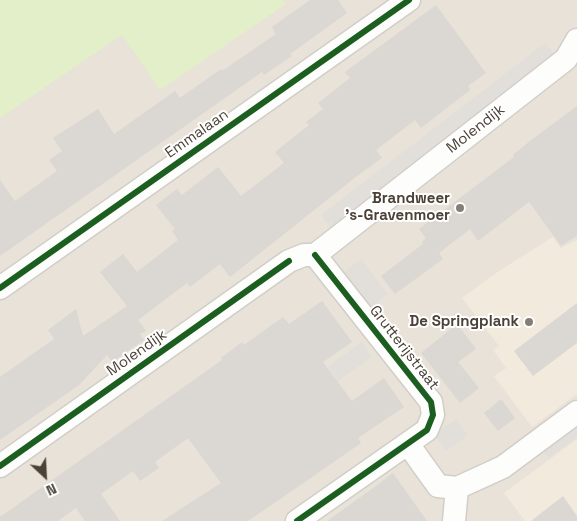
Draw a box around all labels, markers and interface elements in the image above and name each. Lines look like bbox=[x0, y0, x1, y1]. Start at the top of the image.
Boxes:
street label: Molendijk bbox=[443, 101, 509, 157]
street label: Emmalaan bbox=[162, 106, 232, 162]
place label: Brandweer 's-Gravenmoer bbox=[345, 190, 450, 225]
marker: Brandweer 's-Gravenmoer bbox=[454, 202, 466, 214]
street label: Grutterijstraat bbox=[365, 302, 443, 394]
place label: De Springplank bbox=[409, 313, 519, 331]
marker: De Springplank bbox=[523, 316, 535, 328]
street label: Molendijk bbox=[104, 326, 170, 380]
north arrow bbox=[20, 451, 70, 501]
text: N bbox=[43, 479, 59, 500]

